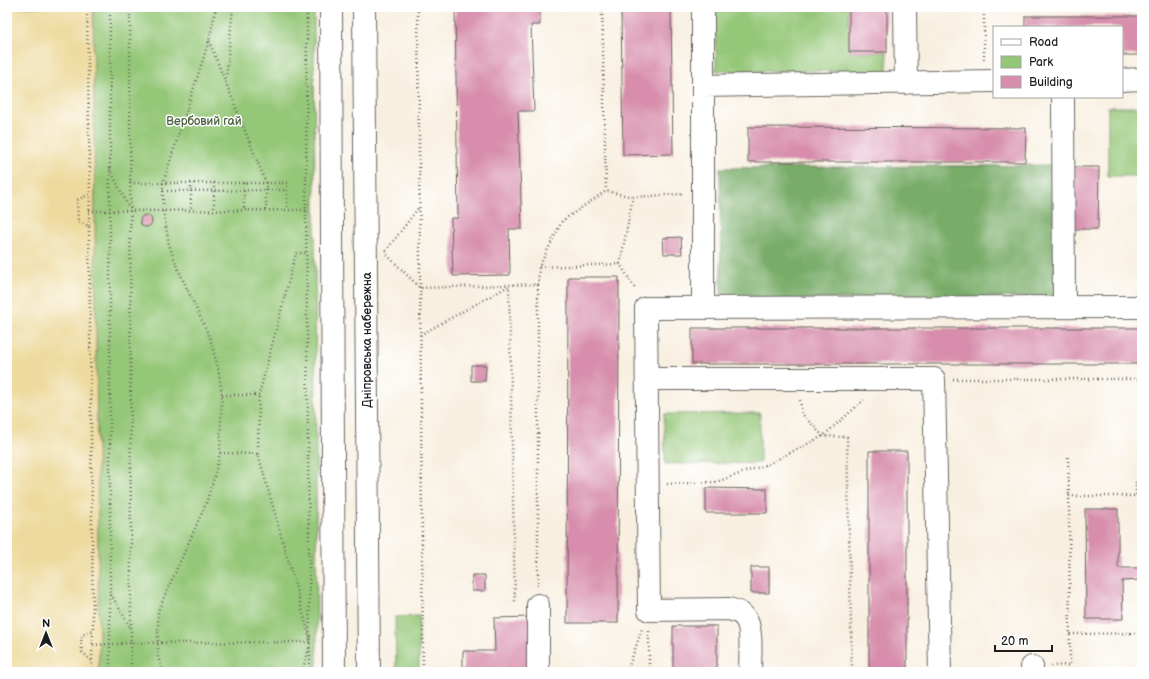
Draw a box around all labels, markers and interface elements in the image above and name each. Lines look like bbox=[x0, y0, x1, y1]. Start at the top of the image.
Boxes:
legend bbox=[993, 26, 1123, 98]
text: Road bbox=[1029, 35, 1058, 50]
text: Park bbox=[1029, 55, 1053, 70]
text: Building bbox=[1029, 75, 1073, 90]
park label: Вербовий гай bbox=[166, 114, 242, 129]
street label: Дніпровська набережна bbox=[360, 272, 375, 408]
north arrow bbox=[26, 613, 66, 653]
text: N bbox=[42, 617, 50, 630]
scale bar bbox=[995, 627, 1052, 653]
text: 20 m bbox=[1001, 634, 1028, 649]

